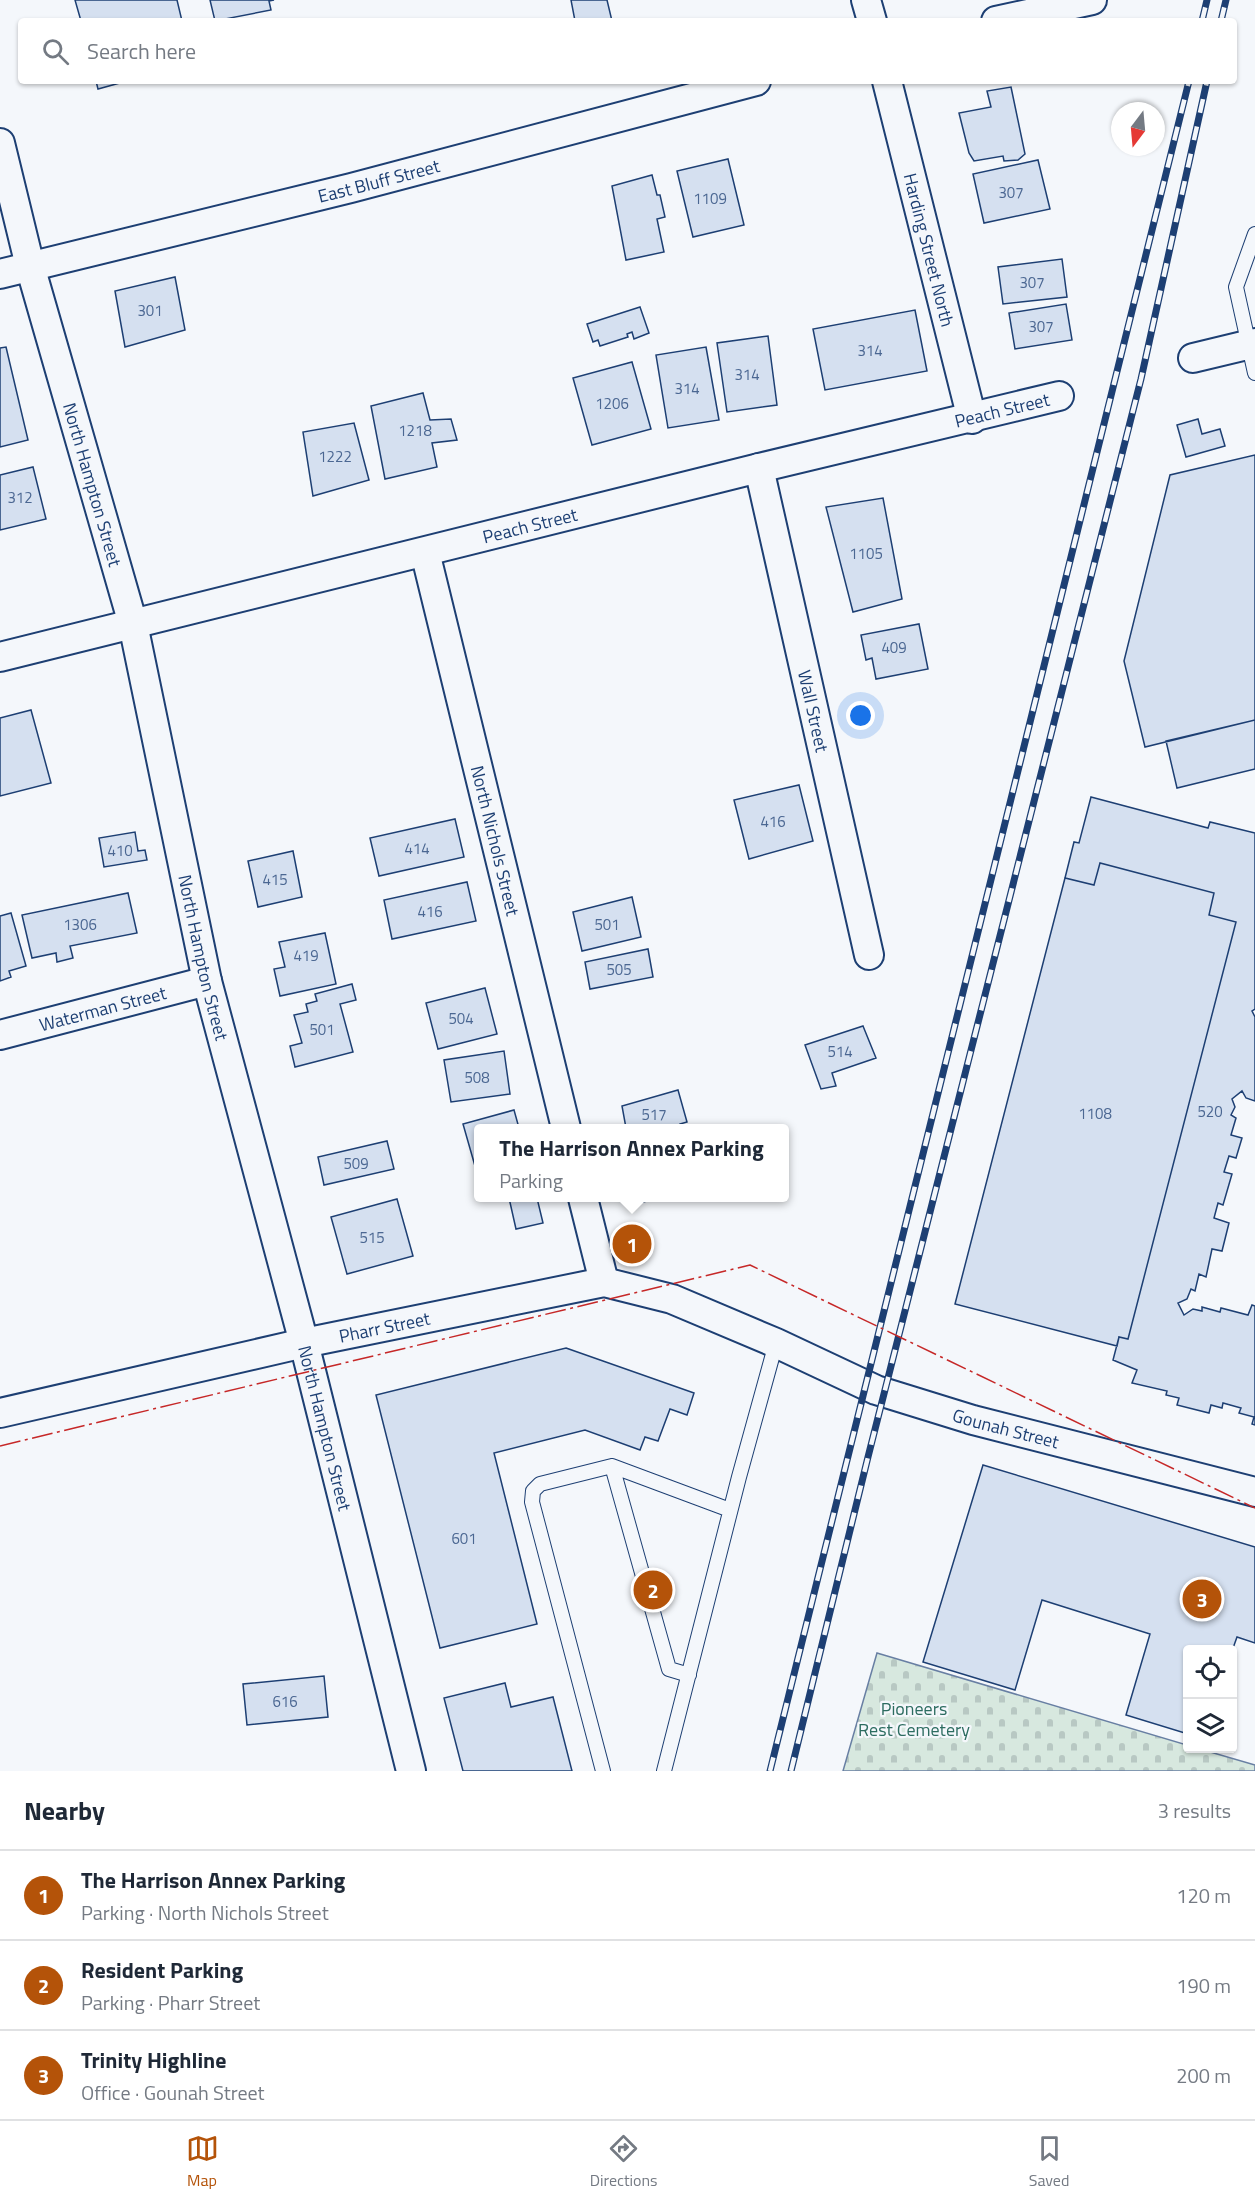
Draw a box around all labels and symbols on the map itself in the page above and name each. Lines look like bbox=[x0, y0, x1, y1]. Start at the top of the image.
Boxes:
north arrow bbox=[1111, 102, 1165, 156]
street label: East Bluff Street bbox=[315, 152, 443, 209]
street label: Harding Street North bbox=[897, 170, 962, 330]
house number: 307 bbox=[998, 181, 1024, 204]
house number: 1109 bbox=[693, 187, 727, 210]
house number: 307 bbox=[1019, 271, 1045, 294]
house number: 301 bbox=[137, 299, 163, 322]
house number: 307 bbox=[1028, 315, 1054, 338]
house number: 314 bbox=[857, 339, 883, 362]
house number: 314 bbox=[734, 363, 760, 386]
house number: 314 bbox=[674, 377, 700, 400]
street label: Peach Street bbox=[952, 385, 1053, 434]
house number: 1206 bbox=[595, 392, 629, 415]
street label: North Hampton Street bbox=[56, 399, 129, 570]
house number: 1218 bbox=[398, 419, 432, 442]
house number: 1222 bbox=[318, 445, 352, 468]
house number: 312 bbox=[7, 486, 33, 509]
street label: Peach Street bbox=[480, 500, 581, 550]
house number: 1105 bbox=[849, 542, 883, 565]
house number: 409 bbox=[881, 636, 907, 659]
street label: Wall Street bbox=[791, 667, 836, 755]
your location bbox=[846, 701, 875, 730]
street label: North Nichols Street bbox=[464, 763, 527, 919]
house number: 416 bbox=[760, 810, 786, 833]
house number: 414 bbox=[404, 837, 430, 860]
house number: 410 bbox=[107, 839, 133, 862]
house number: 415 bbox=[262, 868, 288, 891]
street label: North Hampton Street bbox=[172, 872, 236, 1044]
house number: 416 bbox=[417, 900, 443, 923]
house number: 1306 bbox=[63, 913, 97, 936]
house number: 501 bbox=[594, 913, 620, 936]
house number: 419 bbox=[293, 944, 319, 967]
house number: 505 bbox=[606, 958, 632, 981]
street label: Waterman Street bbox=[36, 979, 170, 1038]
house number: 504 bbox=[448, 1007, 474, 1030]
house number: 501 bbox=[309, 1018, 335, 1041]
house number: 514 bbox=[827, 1040, 853, 1063]
house number: 508 bbox=[464, 1066, 490, 1089]
house number: 520 bbox=[1197, 1100, 1223, 1123]
house number: 1108 bbox=[1078, 1102, 1112, 1125]
house number: 517 bbox=[641, 1103, 667, 1126]
house number: 509 bbox=[343, 1152, 369, 1175]
pin: 1 bbox=[612, 1222, 652, 1266]
house number: 515 bbox=[359, 1226, 385, 1249]
street label: Pharr Street bbox=[336, 1304, 433, 1349]
street label: North Hampton Street bbox=[292, 1342, 359, 1514]
street label: Gounah Street bbox=[949, 1401, 1063, 1455]
house number: 601 bbox=[451, 1527, 477, 1550]
pin: 2 bbox=[634, 1568, 672, 1612]
pin: 3 bbox=[1182, 1576, 1222, 1622]
house number: 616 bbox=[272, 1690, 298, 1713]
park label: Pioneers Rest Cemetery bbox=[858, 1695, 970, 1743]

